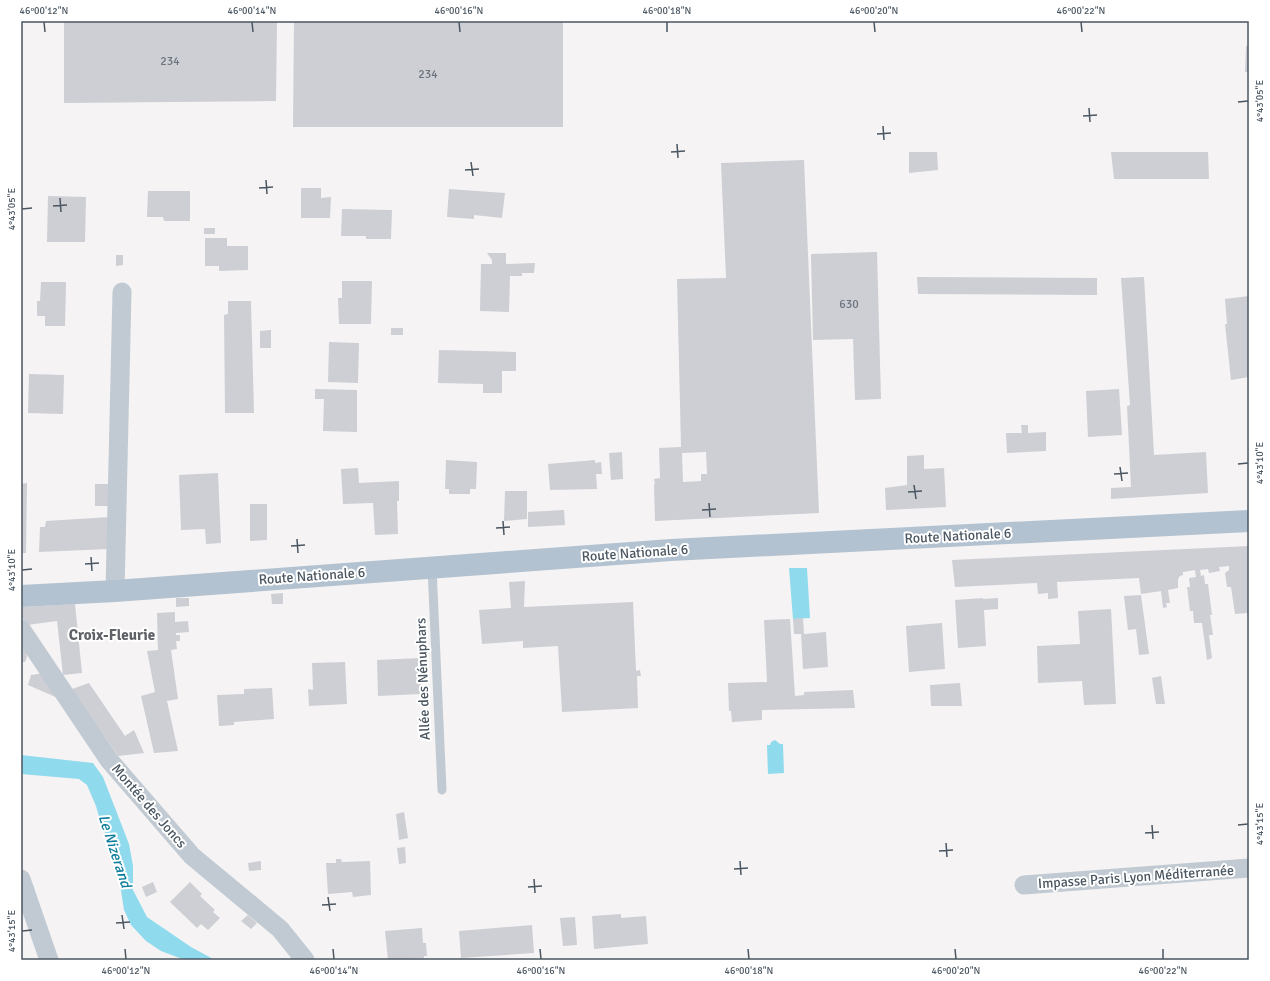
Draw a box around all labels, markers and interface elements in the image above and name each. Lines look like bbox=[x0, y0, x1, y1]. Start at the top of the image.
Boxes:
text: 46°00'12"N bbox=[20, 5, 68, 17]
text: 46°00'14"N bbox=[228, 5, 276, 17]
text: 46°00'16"N bbox=[435, 5, 483, 17]
text: 46°00'18"N bbox=[643, 5, 691, 17]
text: 46°00'20"N bbox=[850, 5, 898, 17]
text: 46°00'22"N bbox=[1057, 5, 1105, 17]
house number: 234 bbox=[160, 54, 180, 69]
house number: 234 bbox=[418, 67, 438, 82]
text: 4°43'05"E bbox=[1254, 80, 1266, 122]
text: 4°43'05"E bbox=[6, 188, 18, 230]
house number: 630 bbox=[839, 297, 859, 312]
text: 4°43'10"E bbox=[1254, 442, 1266, 484]
street label: Route Nationale 6 bbox=[904, 525, 1012, 547]
street label: Route Nationale 6 bbox=[581, 541, 689, 565]
text: 4°43'10"E bbox=[6, 549, 18, 591]
street label: Route Nationale 6 bbox=[258, 564, 366, 588]
street label: Allée des Nénuphars bbox=[412, 618, 434, 740]
district label: Croix-Fleurie bbox=[69, 626, 155, 644]
street label: Montée des Joncs bbox=[108, 761, 190, 851]
text: 4°43'15"E bbox=[1254, 803, 1266, 845]
water label: Le Nizerand bbox=[95, 812, 136, 892]
street label: Impasse Paris Lyon Méditerranée bbox=[1037, 862, 1235, 892]
text: 4°43'15"E bbox=[6, 910, 18, 952]
text: 46°00'12"N bbox=[102, 965, 150, 977]
text: 46°00'14"N bbox=[310, 965, 358, 977]
text: 46°00'16"N bbox=[517, 965, 565, 977]
text: 46°00'18"N bbox=[725, 965, 773, 977]
text: 46°00'20"N bbox=[932, 965, 980, 977]
text: 46°00'22"N bbox=[1139, 965, 1187, 977]

